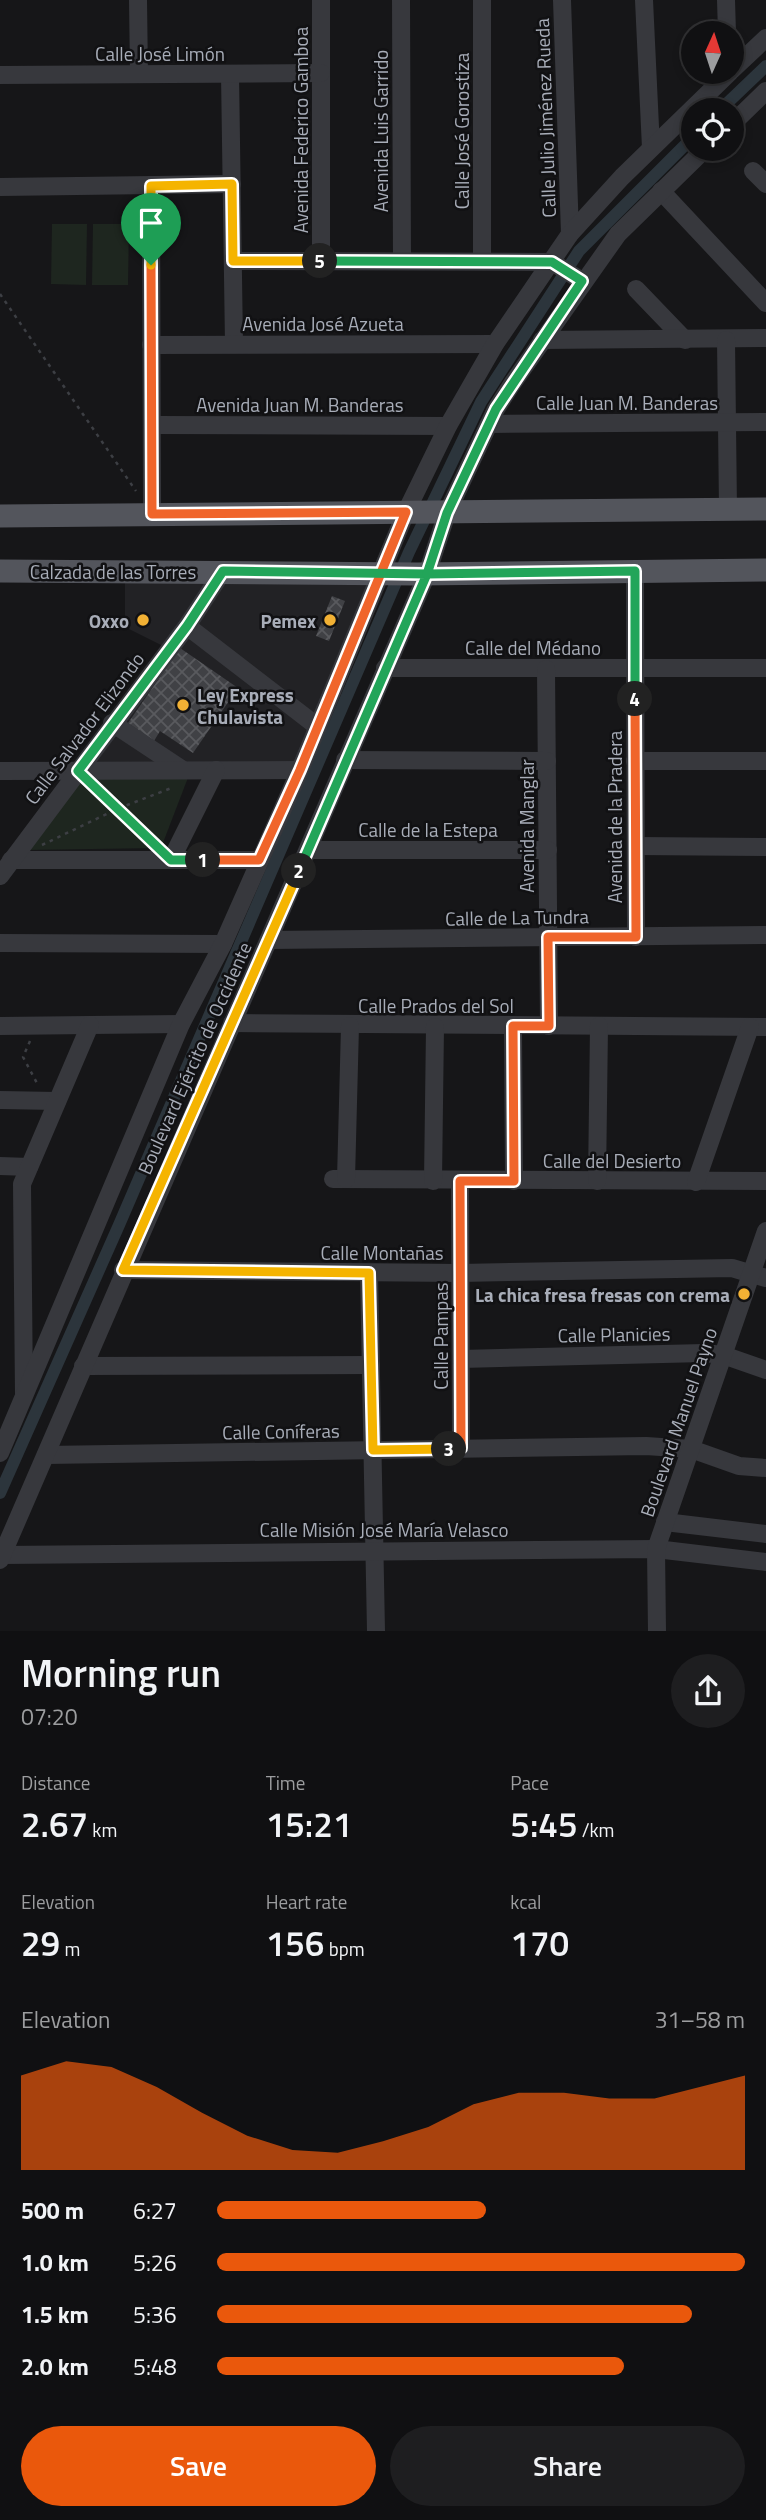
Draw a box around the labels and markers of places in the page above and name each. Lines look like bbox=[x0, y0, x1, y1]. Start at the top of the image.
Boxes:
pin bbox=[121, 193, 181, 265]
pin: 5 bbox=[302, 244, 338, 278]
place label: Oxxo bbox=[89, 606, 129, 635]
place label: Pemex bbox=[260, 606, 316, 635]
marker: Oxxo bbox=[135, 612, 151, 628]
marker: Pemex bbox=[322, 612, 338, 628]
place label: Ley Express Chulavista bbox=[197, 680, 294, 731]
pin: 4 bbox=[618, 682, 652, 716]
marker: Ley Express Chulavista bbox=[175, 697, 191, 713]
pin: 1 bbox=[186, 842, 220, 878]
pin: 2 bbox=[282, 854, 316, 888]
place label: La chica fresa fresas con crema bbox=[475, 1280, 730, 1309]
marker: La chica fresa fresas con crema bbox=[736, 1286, 752, 1302]
pin: 3 bbox=[432, 1432, 466, 1466]

